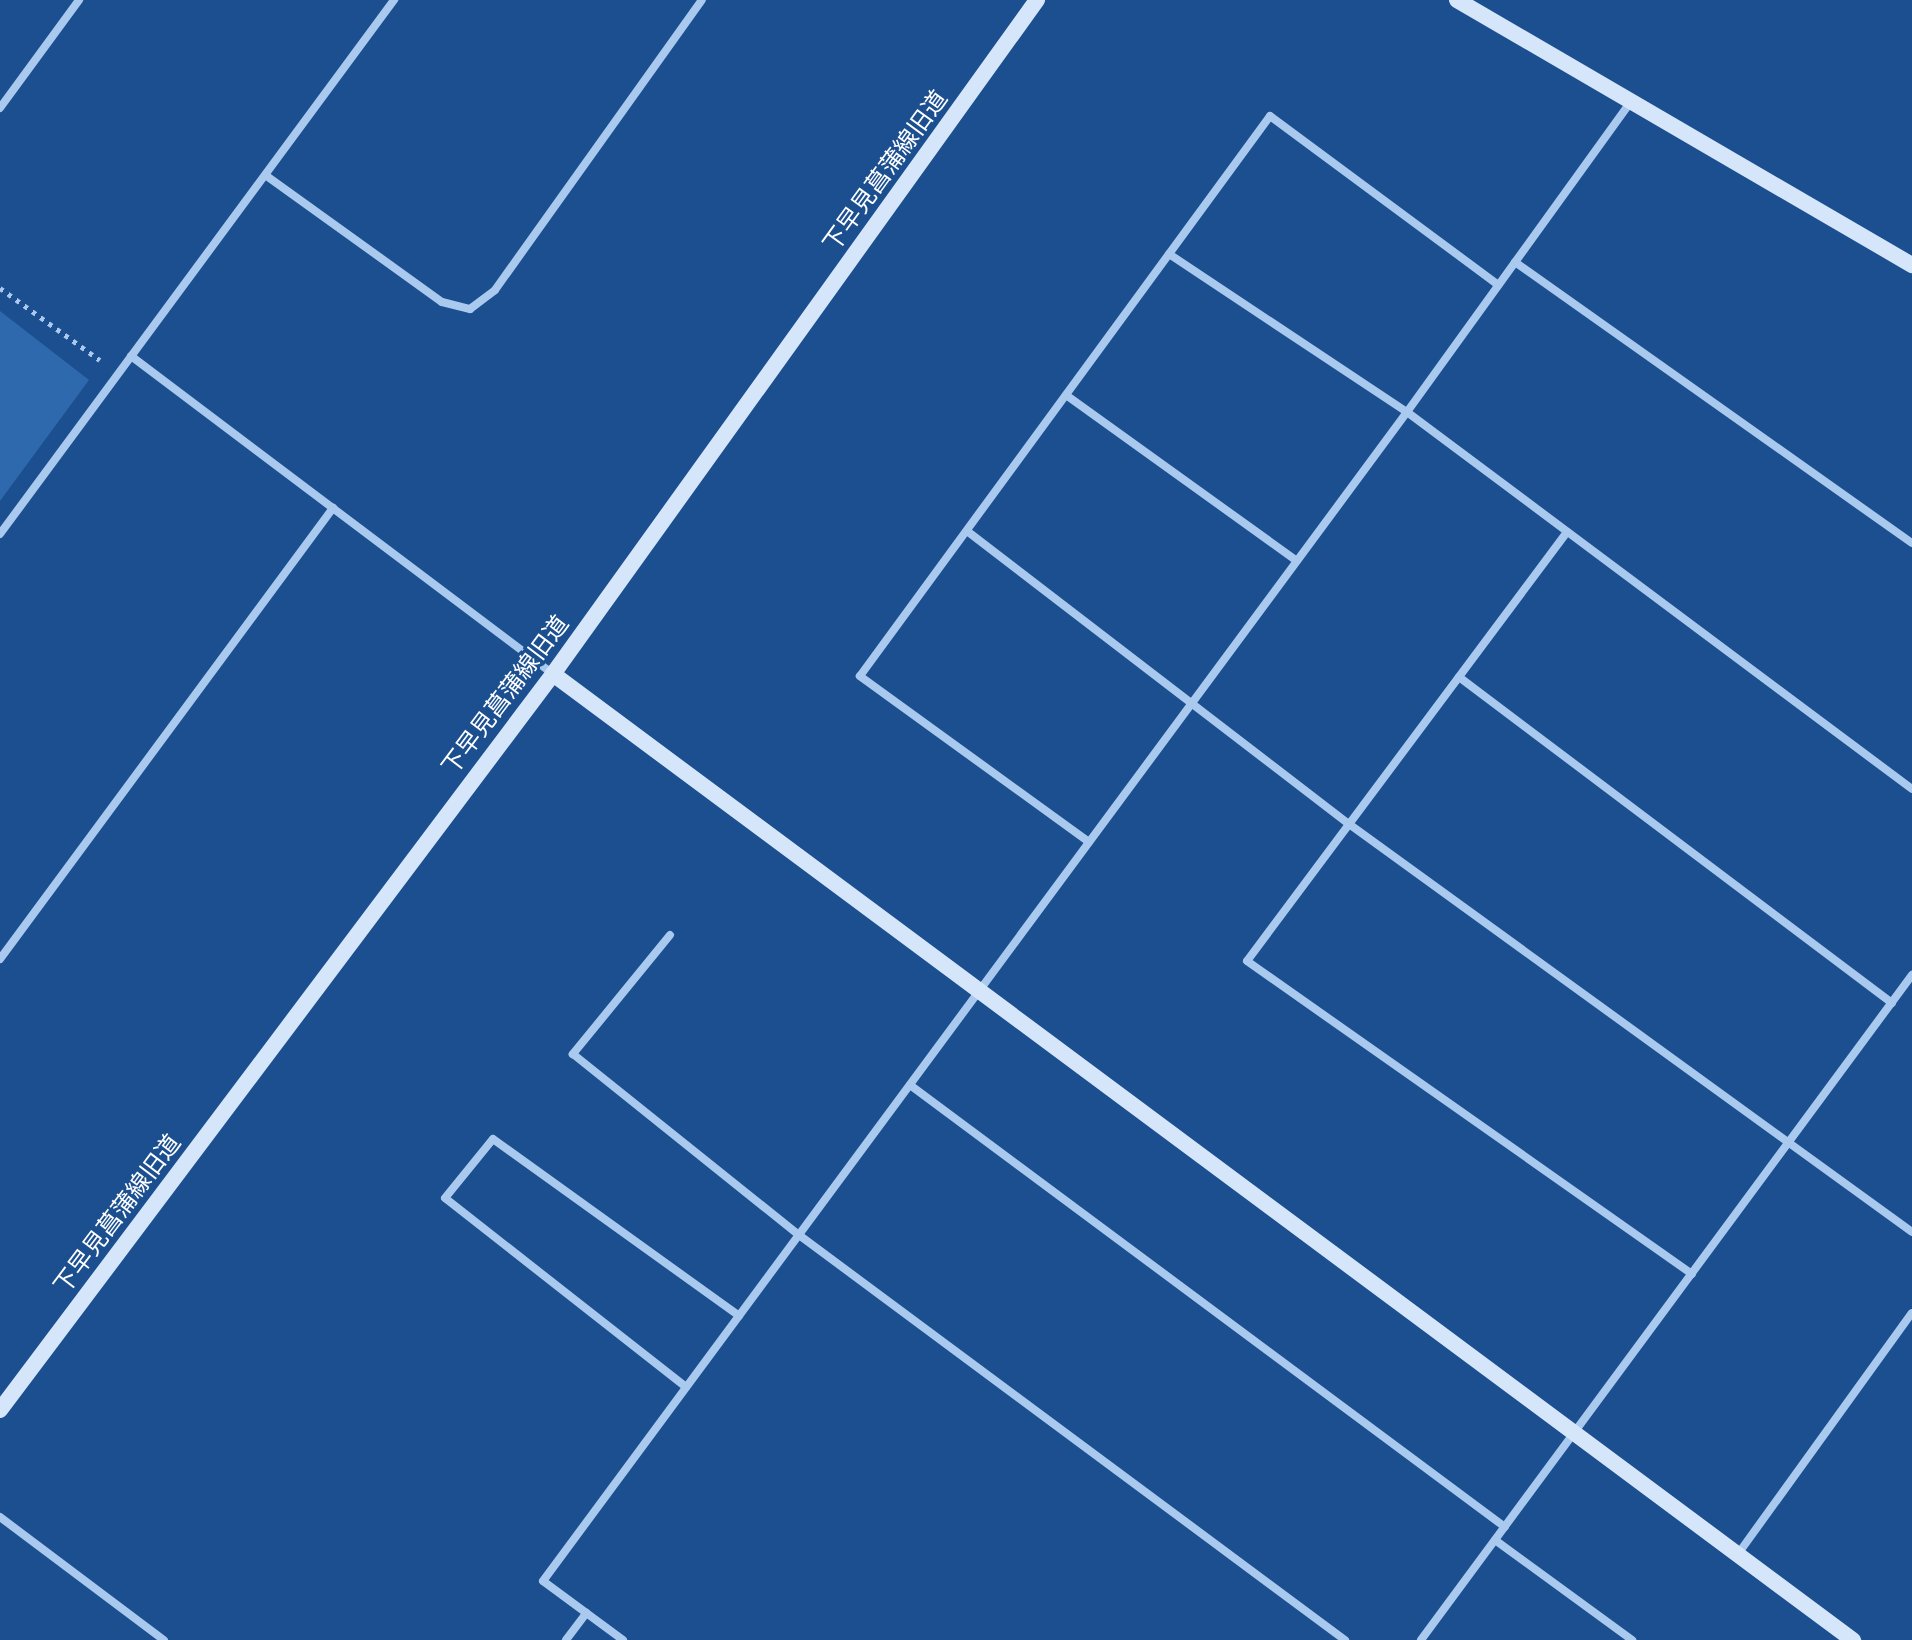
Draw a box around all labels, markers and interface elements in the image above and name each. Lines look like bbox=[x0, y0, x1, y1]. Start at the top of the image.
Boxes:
street label: 下早見菖蒲線旧道 bbox=[817, 85, 953, 257]
street label: 下早見菖蒲線旧道 bbox=[436, 610, 574, 780]
street label: 下早見菖蒲線旧道 bbox=[48, 1129, 186, 1299]

